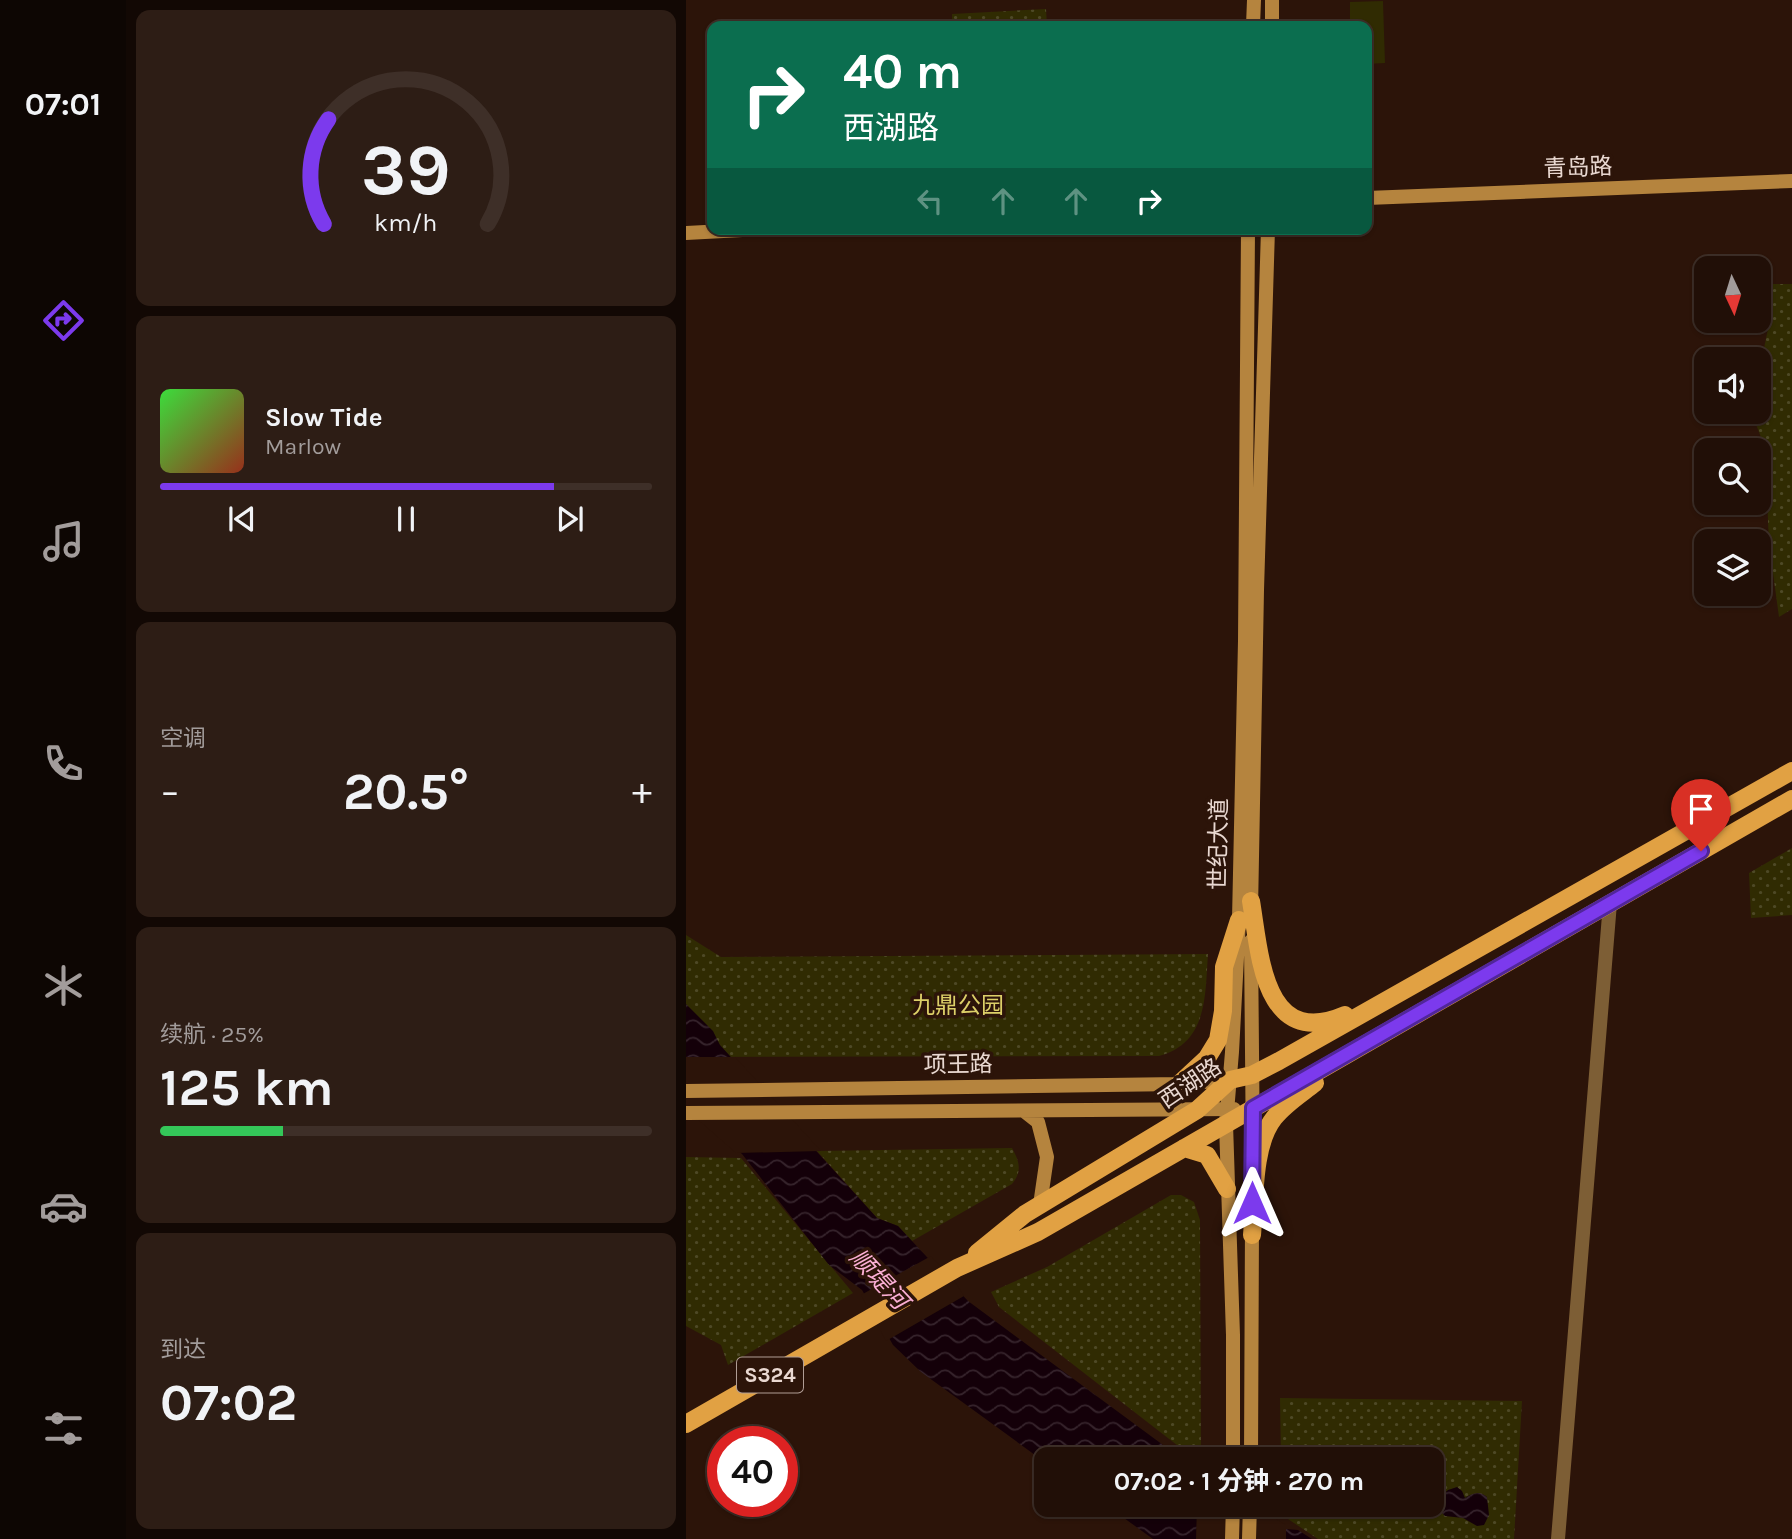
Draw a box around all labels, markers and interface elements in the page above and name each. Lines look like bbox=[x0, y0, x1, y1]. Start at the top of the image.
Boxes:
text: 40 m bbox=[843, 43, 962, 100]
icon: right bbox=[728, 49, 819, 140]
text: 07:01 bbox=[25, 86, 101, 123]
text: 西湖路 bbox=[843, 110, 939, 147]
text: 39 bbox=[361, 127, 451, 212]
street label: 青岛路 bbox=[1543, 153, 1613, 182]
icon: left bbox=[911, 182, 949, 220]
icon: ahead bbox=[984, 182, 1022, 220]
icon: ahead bbox=[1057, 182, 1095, 220]
icon: right bbox=[1130, 182, 1168, 220]
text: km/h bbox=[374, 208, 438, 237]
north arrow bbox=[1694, 256, 1771, 332]
map controls bbox=[1694, 256, 1771, 606]
icon: directions bbox=[39, 296, 88, 345]
button: sound bbox=[1694, 347, 1771, 424]
text: Slow Tide bbox=[265, 402, 383, 433]
text: Marlow bbox=[265, 433, 341, 460]
button: search bbox=[1694, 438, 1771, 515]
icon: previous bbox=[223, 500, 261, 538]
icon: pause bbox=[387, 500, 425, 538]
icon: next bbox=[551, 500, 589, 538]
icon: music bbox=[39, 517, 88, 566]
button: layers bbox=[1694, 529, 1771, 606]
text: 空调 bbox=[160, 725, 206, 752]
icon: phone bbox=[39, 739, 88, 788]
text: 20.5° bbox=[343, 761, 469, 822]
text: − bbox=[160, 769, 180, 814]
text: + bbox=[632, 769, 652, 814]
pin bbox=[1671, 779, 1731, 851]
icon: arrive bbox=[1682, 790, 1720, 828]
street label: 世纪大道 bbox=[1204, 798, 1233, 890]
icon: climate bbox=[39, 961, 88, 1010]
park label: 九鼎公园 bbox=[912, 992, 1004, 1019]
text: 续航 · 25% bbox=[160, 1021, 264, 1048]
street label: 项王路 bbox=[923, 1050, 993, 1079]
street label: 西湖路 bbox=[1154, 1053, 1226, 1114]
text: 125 km bbox=[160, 1057, 334, 1118]
position arrow bbox=[1215, 1166, 1289, 1240]
icon: car bbox=[39, 1182, 88, 1231]
water label: 顺堤河 bbox=[844, 1243, 917, 1318]
text: 到达 bbox=[160, 1336, 206, 1363]
road number: S324 bbox=[737, 1358, 803, 1392]
text: 07:02 bbox=[160, 1372, 297, 1433]
icon: filters bbox=[39, 1404, 88, 1453]
speed limit sign: 40 bbox=[707, 1426, 798, 1517]
text: 07:02 · 1 分钟 · 270 m bbox=[1114, 1466, 1364, 1497]

